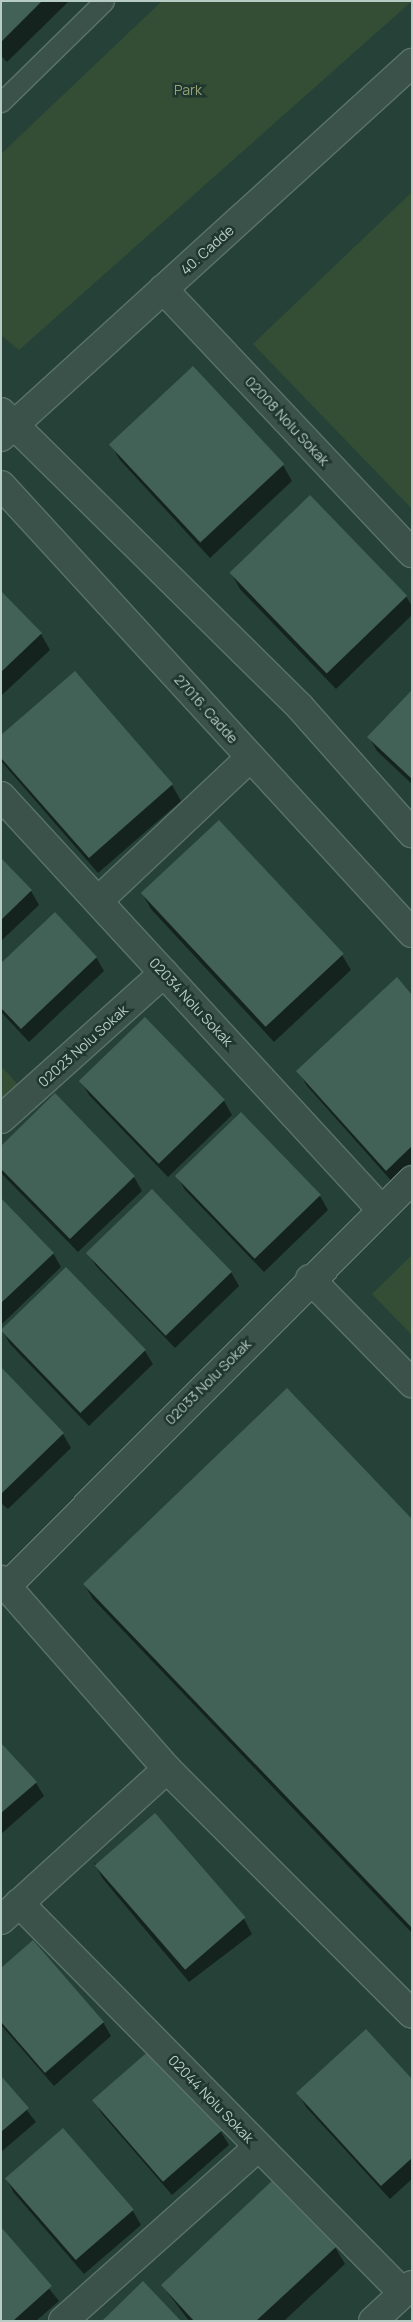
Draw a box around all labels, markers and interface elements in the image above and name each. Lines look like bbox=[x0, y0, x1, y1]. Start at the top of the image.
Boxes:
park label: Park bbox=[174, 82, 202, 98]
street label: 40. Cadde bbox=[177, 222, 237, 278]
street label: 02008 Nolu Sokak bbox=[242, 373, 332, 469]
street label: 27016. Cadde bbox=[171, 671, 241, 747]
street label: 02034 Nolu Sokak bbox=[146, 954, 236, 1050]
street label: 02023 Nolu Sokak bbox=[35, 1001, 131, 1091]
street label: 02033 Nolu Sokak bbox=[162, 1336, 254, 1428]
street label: 02044 Nolu Sokak bbox=[165, 2052, 257, 2146]

